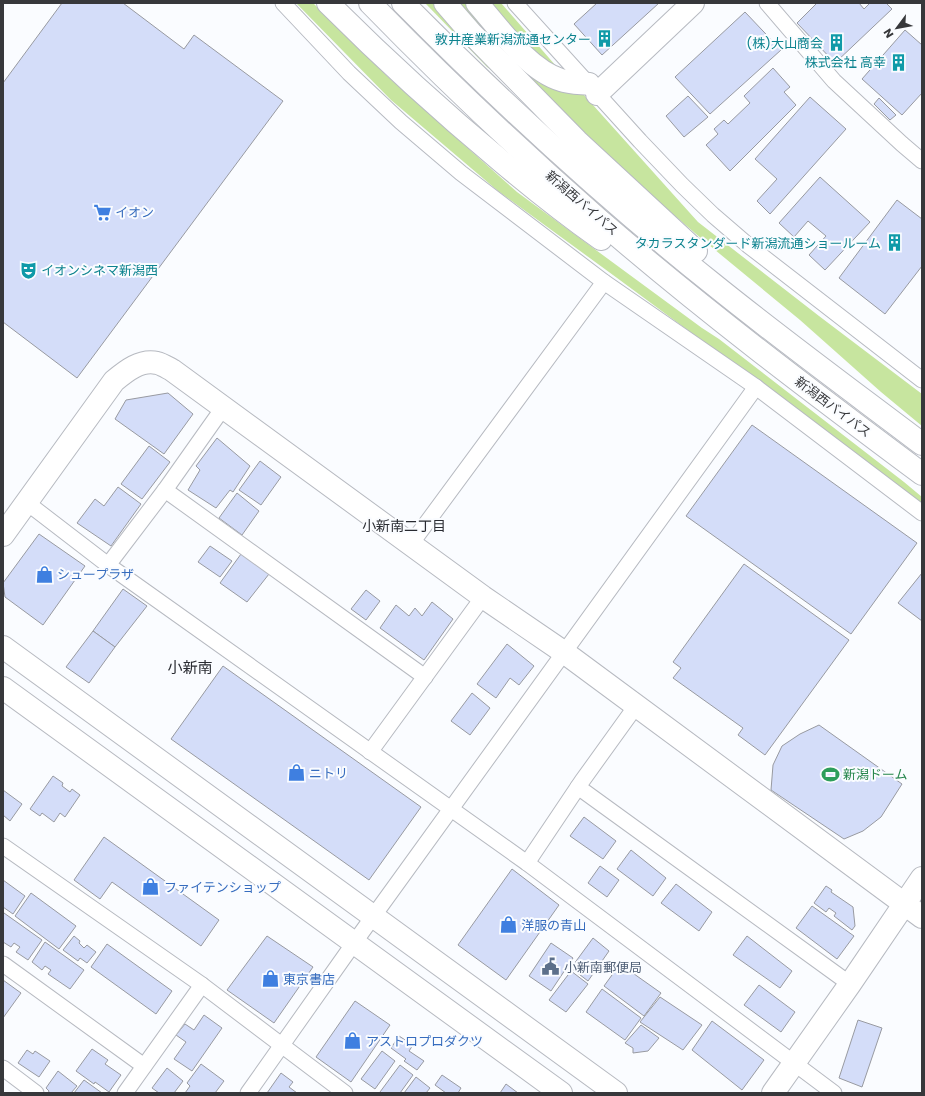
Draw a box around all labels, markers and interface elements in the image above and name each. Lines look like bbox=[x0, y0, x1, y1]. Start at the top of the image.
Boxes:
north arrow bbox=[877, 8, 917, 48]
text: N bbox=[880, 26, 897, 41]
building icon: 敦井産業新潟流通センター bbox=[594, 29, 614, 49]
place label: 敦井産業新潟流通センター bbox=[435, 30, 591, 49]
building icon: (株)大山商会 bbox=[826, 33, 846, 53]
place label: (株)大山商会 bbox=[746, 34, 823, 53]
building icon: 株式会社 高幸 bbox=[889, 52, 909, 72]
place label: 株式会社 高幸 bbox=[805, 53, 886, 72]
street label: 新潟西バイパス bbox=[542, 166, 622, 240]
supermarket icon: イオン bbox=[92, 202, 112, 222]
place label: イオン bbox=[115, 203, 154, 222]
building icon: タカラスタンダード新潟流通ショールーム bbox=[884, 233, 904, 253]
place label: タカラスタンダード新潟流通ショールーム bbox=[635, 234, 881, 253]
theatre icon: イオンシネマ新潟西 bbox=[18, 260, 38, 280]
place label: イオンシネマ新潟西 bbox=[41, 261, 158, 280]
street label: 新潟西バイパス bbox=[791, 372, 875, 442]
district label: 小新南二丁目 bbox=[362, 516, 446, 536]
shop icon: シュープラザ bbox=[34, 564, 54, 584]
place label: シュープラザ bbox=[57, 565, 134, 584]
district label: 小新南 bbox=[167, 657, 213, 678]
shop icon: ニトリ bbox=[286, 763, 306, 783]
place label: ニトリ bbox=[309, 764, 348, 783]
sports icon: 新潟ドーム bbox=[820, 764, 840, 784]
place label: 新潟ドーム bbox=[843, 765, 908, 784]
shop icon: ファイテンショップ bbox=[141, 877, 161, 897]
place label: ファイテンショップ bbox=[164, 878, 281, 897]
shop icon: 洋服の青山 bbox=[498, 915, 518, 935]
place label: 洋服の青山 bbox=[521, 916, 586, 935]
public building icon: 小新南郵便局 bbox=[541, 957, 561, 977]
place label: 小新南郵便局 bbox=[564, 958, 642, 977]
shop icon: 東京書店 bbox=[260, 969, 280, 989]
place label: 東京書店 bbox=[283, 970, 335, 989]
shop icon: アストロプロダクツ bbox=[343, 1031, 363, 1051]
place label: アストロプロダクツ bbox=[366, 1032, 483, 1051]

